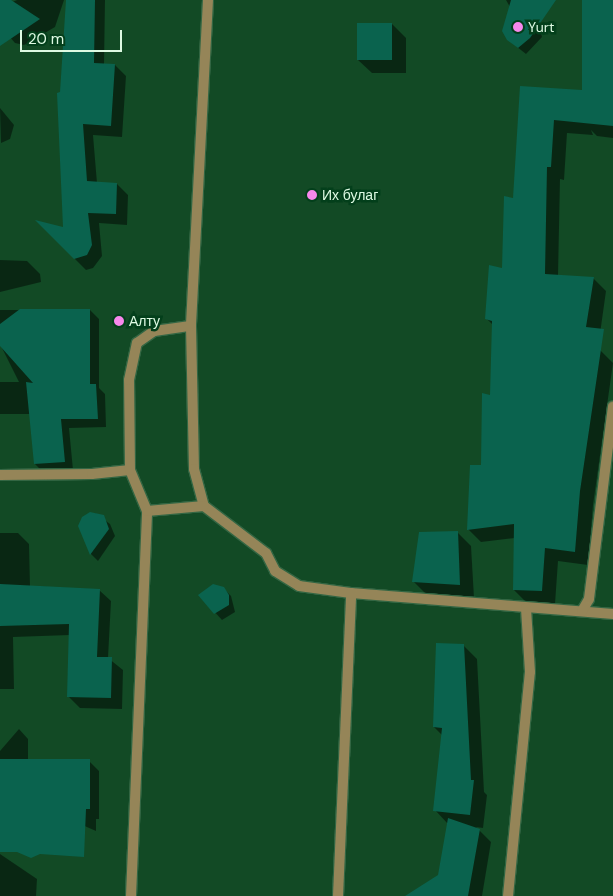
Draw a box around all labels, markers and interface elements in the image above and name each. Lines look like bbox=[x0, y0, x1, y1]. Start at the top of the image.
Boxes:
place label: Yurt bbox=[528, 19, 554, 35]
scale bar bbox=[22, 20, 125, 52]
marker: Yurt bbox=[512, 21, 524, 33]
text: 20 m bbox=[28, 29, 64, 49]
place label: Их булаг bbox=[322, 187, 381, 203]
marker: Их булаг bbox=[306, 189, 318, 201]
place label: Алту bbox=[129, 313, 161, 329]
marker: Алту bbox=[113, 315, 125, 327]

